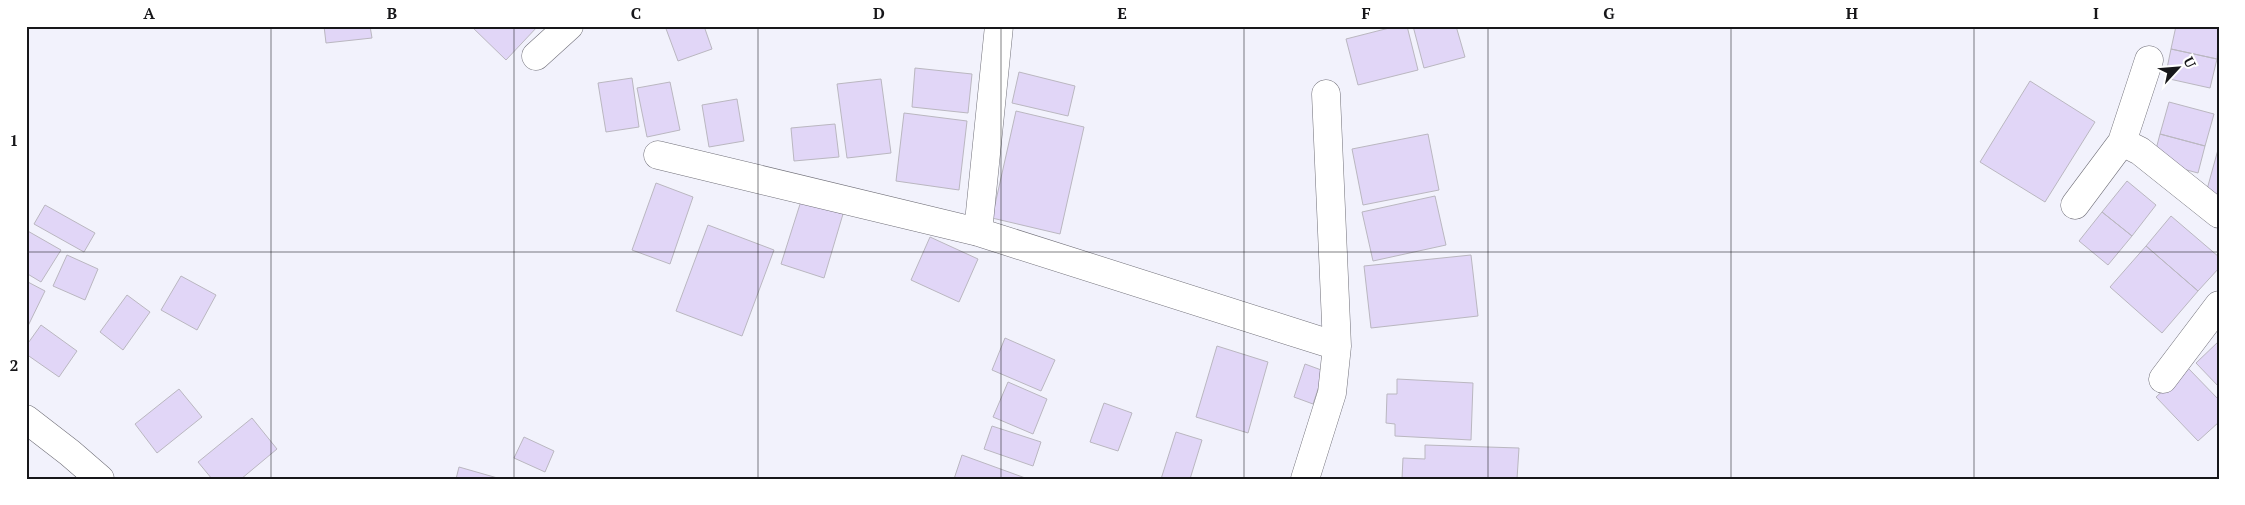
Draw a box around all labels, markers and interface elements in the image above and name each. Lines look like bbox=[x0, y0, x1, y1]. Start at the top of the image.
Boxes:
text: A bbox=[143, 2, 155, 24]
text: B bbox=[387, 2, 397, 24]
text: C bbox=[631, 2, 641, 24]
text: D bbox=[873, 2, 885, 24]
text: E bbox=[1117, 2, 1127, 24]
text: F bbox=[1361, 2, 1371, 24]
text: G bbox=[1603, 2, 1615, 24]
text: H bbox=[1846, 2, 1858, 24]
text: I bbox=[2093, 2, 2099, 24]
north arrow bbox=[2152, 42, 2202, 92]
text: U bbox=[2179, 53, 2201, 71]
text: 1 bbox=[9, 129, 19, 151]
text: 2 bbox=[9, 354, 19, 376]

